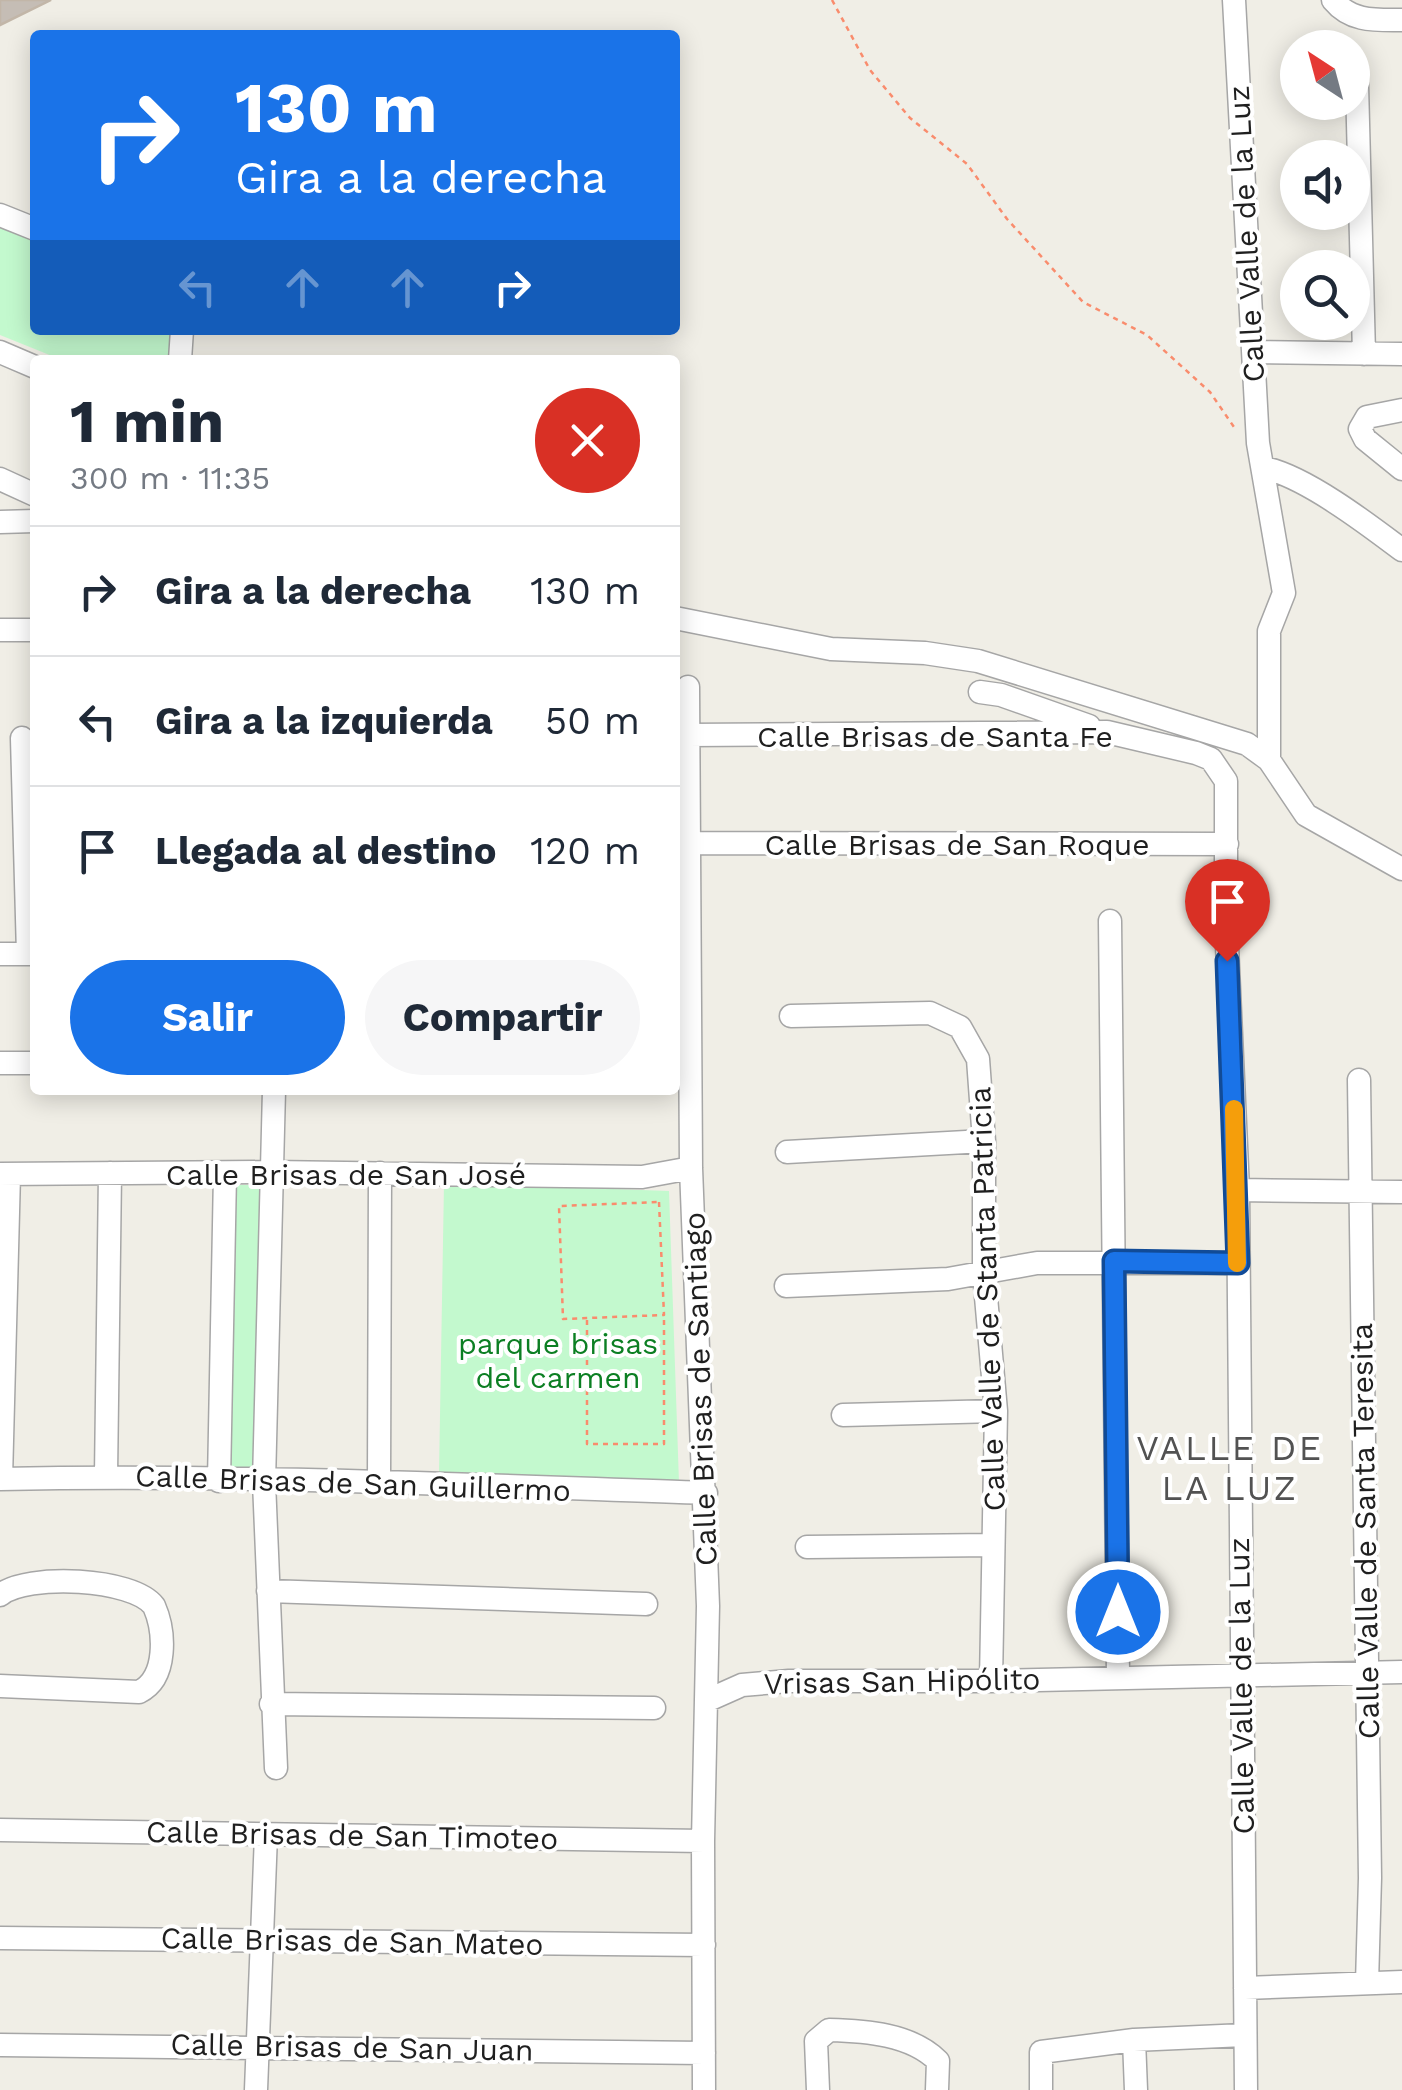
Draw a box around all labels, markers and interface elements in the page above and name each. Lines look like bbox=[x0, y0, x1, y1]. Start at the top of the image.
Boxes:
north arrow bbox=[1280, 30, 1370, 120]
map controls bbox=[1280, 30, 1370, 340]
text: 130 m bbox=[235, 67, 438, 149]
icon: right bbox=[70, 70, 200, 200]
street label: Calle Valle de la Luz bbox=[1221, 85, 1271, 383]
button: sound bbox=[1280, 140, 1370, 230]
text: Gira a la derecha bbox=[235, 151, 607, 204]
button: search bbox=[1280, 250, 1370, 340]
icon: left bbox=[170, 260, 225, 315]
icon: ahead bbox=[275, 260, 330, 315]
icon: ahead bbox=[380, 260, 435, 315]
icon: right bbox=[485, 260, 540, 315]
text: 1 min bbox=[70, 386, 224, 457]
button: close bbox=[535, 388, 640, 493]
text: 300 m · 11:35 bbox=[70, 459, 270, 497]
icon: right bbox=[70, 564, 125, 619]
text: Gira a la derecha bbox=[155, 569, 471, 613]
text: 130 m bbox=[530, 569, 640, 613]
icon: left bbox=[70, 694, 125, 749]
text: Gira a la izquierda bbox=[155, 699, 493, 743]
text: 50 m bbox=[545, 699, 640, 743]
street label: Calle Brisas de Santa Fe bbox=[757, 719, 1113, 754]
icon: arrive bbox=[70, 824, 125, 879]
street label: Calle Brisas de San Roque bbox=[764, 827, 1150, 862]
text: Llegada al destino bbox=[155, 829, 497, 873]
text: 120 m bbox=[530, 829, 640, 873]
pin bbox=[1185, 859, 1270, 962]
icon: arrive bbox=[1200, 874, 1255, 929]
button: Salir bbox=[70, 960, 345, 1075]
button: Compartir bbox=[365, 960, 640, 1075]
street label: Calle Valle de Stanta Patricia bbox=[962, 1086, 1012, 1512]
street label: Calle Brisas de San José bbox=[166, 1157, 526, 1192]
street label: Calle Brisas de Santiago bbox=[676, 1211, 724, 1567]
street label: Calle Valle de Santa Teresita bbox=[1344, 1323, 1386, 1739]
park label: parque brisas del carmen bbox=[458, 1326, 658, 1395]
district label: VALLE DE LA LUZ bbox=[1136, 1427, 1324, 1509]
street label: Calle Brisas de San Guillermo bbox=[135, 1458, 571, 1508]
street label: Calle Valle de la Luz bbox=[1221, 1537, 1261, 1835]
position arrow bbox=[1066, 1560, 1170, 1664]
street label: Vrisas San Hipólito bbox=[763, 1661, 1041, 1701]
street label: Calle Brisas de San Timoteo bbox=[146, 1814, 558, 1856]
street label: Calle Brisas de San Mateo bbox=[160, 1920, 544, 1962]
street label: Calle Brisas de San Juan bbox=[170, 2026, 534, 2068]

